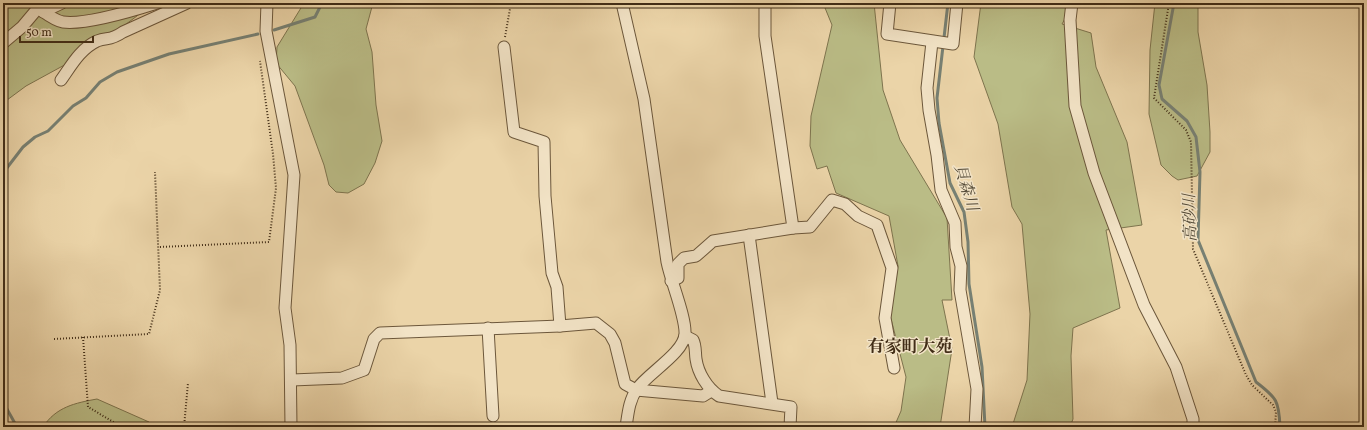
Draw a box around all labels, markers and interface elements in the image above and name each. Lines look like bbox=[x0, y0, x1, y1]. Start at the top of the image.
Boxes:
scale bar bbox=[20, 18, 93, 44]
text: 50 m bbox=[26, 25, 52, 41]
water label: 貝森川 bbox=[948, 161, 983, 216]
water label: 高砂川 bbox=[1179, 192, 1203, 242]
district label: 有家町大苑 bbox=[868, 336, 953, 359]

